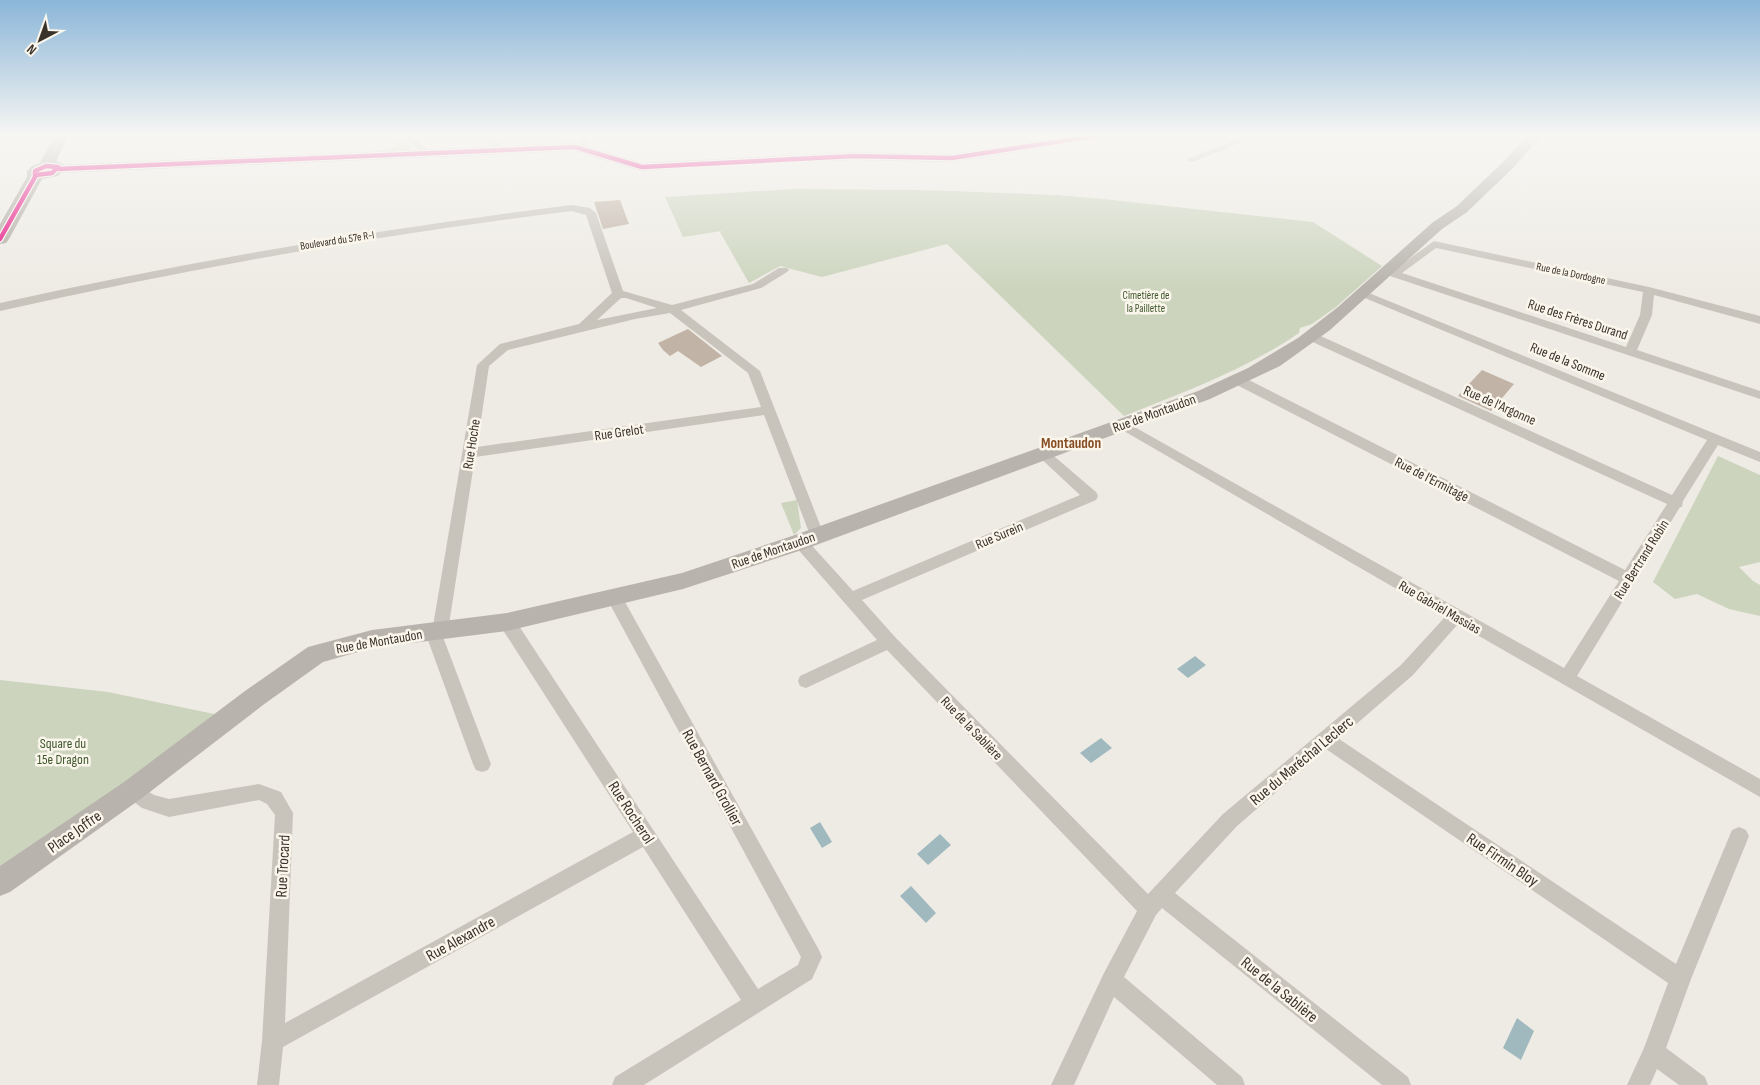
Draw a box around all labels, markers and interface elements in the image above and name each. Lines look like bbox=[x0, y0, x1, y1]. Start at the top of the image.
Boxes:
north arrow bbox=[15, 15, 65, 65]
text: N bbox=[23, 41, 40, 58]
street label: Boulevard du 57e R-I bbox=[299, 228, 375, 253]
street label: Rue de la Dordogne bbox=[1535, 260, 1607, 287]
park label: Cimetière de la Paillette bbox=[1123, 289, 1169, 315]
street label: Rue des Frères Durand bbox=[1526, 295, 1630, 344]
street label: Rue de la Somme bbox=[1528, 339, 1608, 384]
street label: Rue de l'Argonne bbox=[1461, 382, 1539, 429]
street label: Rue de Montaudon bbox=[1110, 391, 1198, 436]
street label: Rue Hoche bbox=[459, 418, 484, 470]
street label: Rue Grelot bbox=[593, 421, 645, 444]
district label: Montaudon bbox=[1041, 434, 1101, 453]
street label: Rue de l'Ermitage bbox=[1392, 454, 1472, 505]
street label: Rue Bertrand Robin bbox=[1610, 516, 1673, 602]
street label: Rue Surein bbox=[973, 518, 1026, 553]
street label: Rue de Montaudon bbox=[729, 528, 817, 573]
street label: Rue Gabriel Massias bbox=[1396, 577, 1484, 638]
street label: Rue de Montaudon bbox=[335, 626, 423, 657]
street label: Rue de la Sablière bbox=[937, 693, 1006, 764]
street label: Rue du Maréchal Leclerc bbox=[1246, 712, 1357, 810]
street label: Rue Bernard Grollier bbox=[677, 726, 746, 829]
park label: Square du 15e Dragon bbox=[37, 735, 89, 768]
street label: Rue Rocherol bbox=[604, 778, 658, 848]
street label: Place Joffre bbox=[44, 807, 105, 858]
street label: Rue Firmin Bloy bbox=[1463, 829, 1542, 891]
street label: Rue Trocard bbox=[272, 834, 295, 898]
street label: Rue Alexandre bbox=[423, 913, 498, 966]
street label: Rue de la Sablière bbox=[1237, 953, 1321, 1027]

